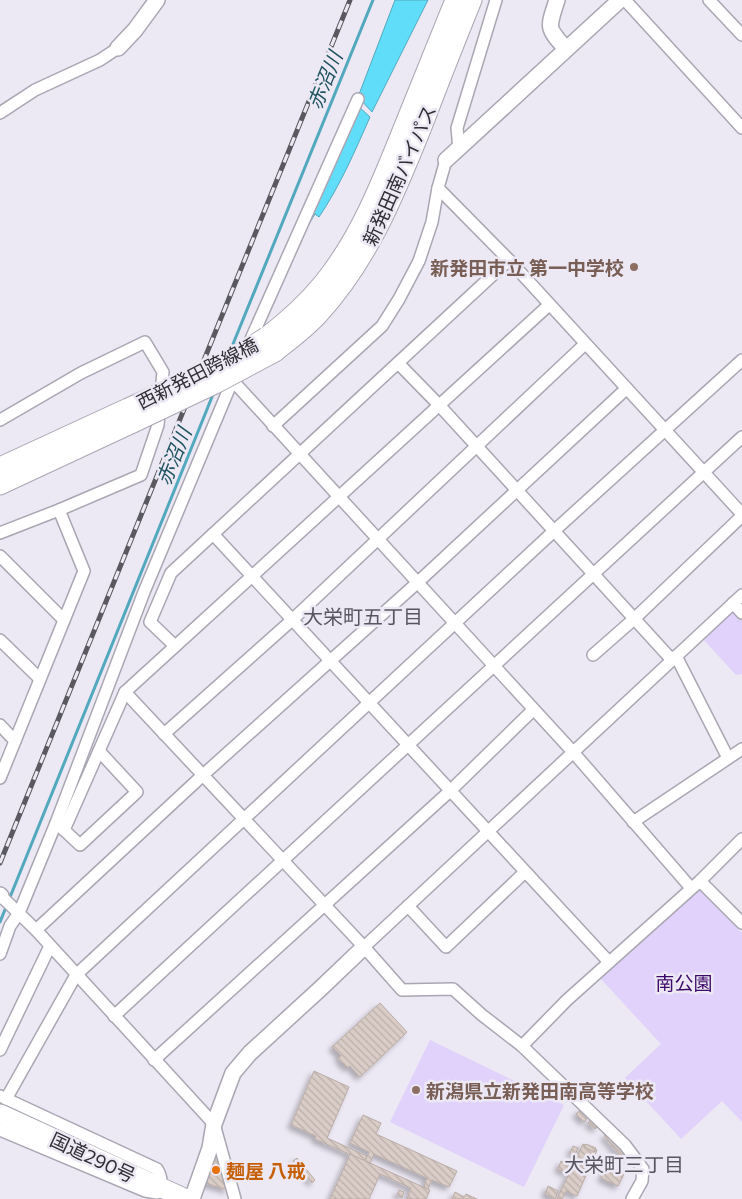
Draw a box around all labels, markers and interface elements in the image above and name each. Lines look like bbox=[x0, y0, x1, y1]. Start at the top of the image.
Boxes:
water label: 赤沼川 bbox=[302, 46, 347, 112]
street label: 新発田南バイパス bbox=[358, 101, 440, 249]
place label: 新発田市立 第一中学校 bbox=[430, 256, 624, 279]
marker: 新発田市立 第一中学校 bbox=[628, 261, 640, 273]
street label: 西新発田跨線橋 bbox=[133, 333, 261, 413]
water label: 赤沼川 bbox=[151, 422, 196, 488]
district label: 大栄町五丁目 bbox=[303, 604, 423, 628]
park label: 南公園 bbox=[655, 971, 713, 994]
place label: 新潟県立新発田南高等学校 bbox=[426, 1079, 654, 1102]
marker: 新潟県立新発田南高等学校 bbox=[410, 1084, 422, 1096]
street label: 国道290号 bbox=[47, 1127, 139, 1187]
district label: 大栄町三丁目 bbox=[564, 1152, 684, 1176]
place label: 麺屋 八戒 bbox=[226, 1159, 306, 1182]
marker: 麺屋 八戒 bbox=[210, 1164, 222, 1176]

